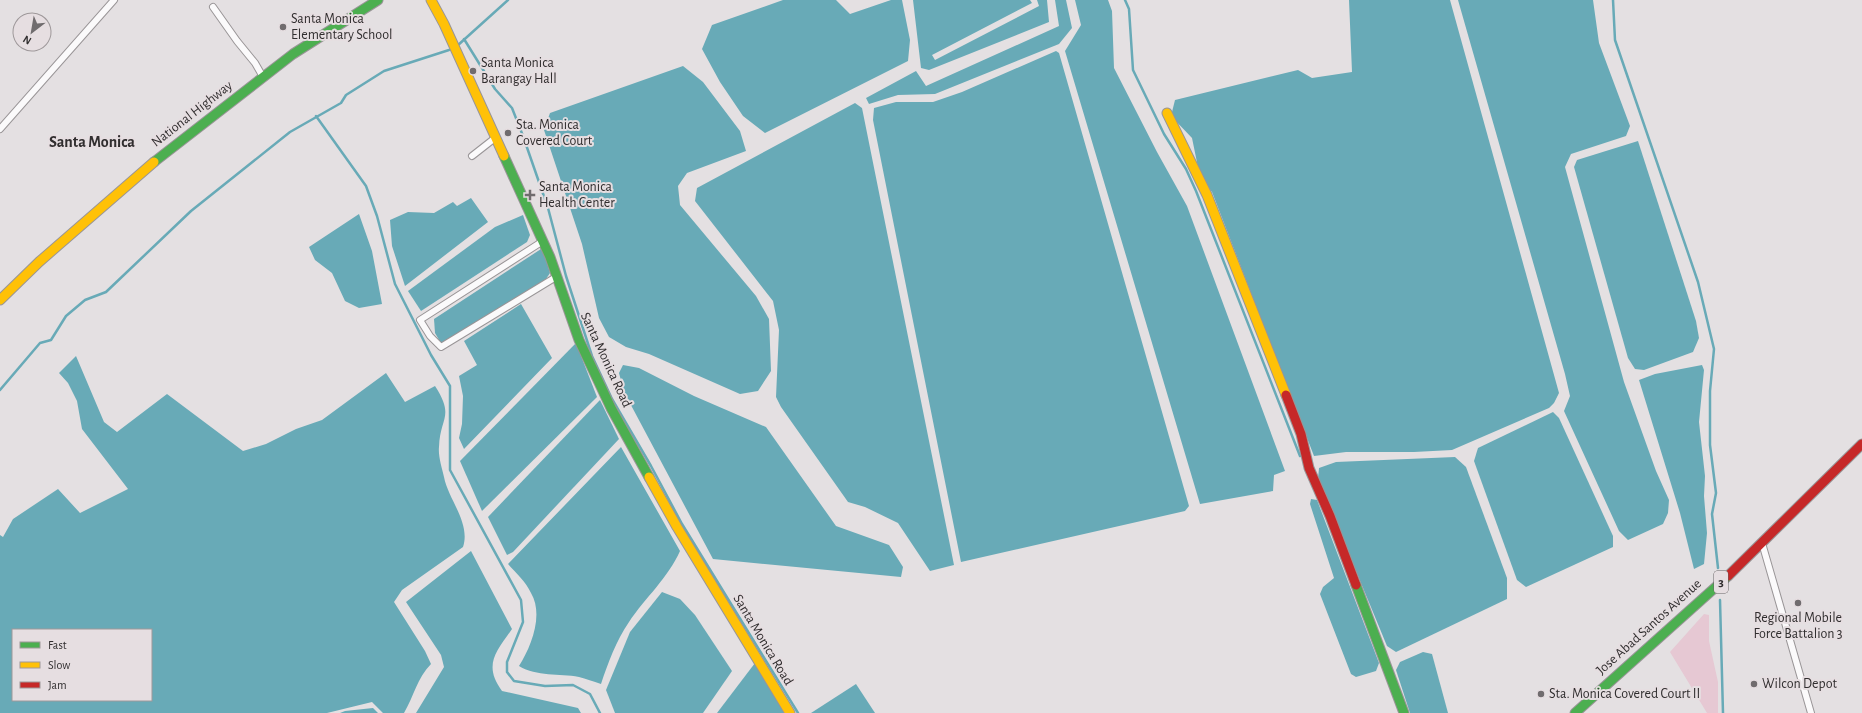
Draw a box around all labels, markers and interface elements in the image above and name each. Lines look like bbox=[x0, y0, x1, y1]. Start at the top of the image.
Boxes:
north arrow bbox=[12, 12, 52, 52]
place label: Santa Monica Elementary School bbox=[291, 12, 393, 42]
marker: Santa Monica Elementary School bbox=[278, 22, 288, 32]
text: N bbox=[21, 33, 33, 47]
place label: Santa Monica Barangay Hall bbox=[481, 56, 557, 86]
marker: Santa Monica Barangay Hall bbox=[468, 66, 478, 76]
street label: National Highway bbox=[149, 78, 235, 150]
place label: Sta. Monica Covered Court bbox=[516, 118, 593, 148]
marker: Sta. Monica Covered Court bbox=[503, 128, 513, 138]
district label: Santa Monica bbox=[49, 134, 135, 150]
place label: Santa Monica Health Center bbox=[539, 180, 615, 210]
marker: Santa Monica Health Center bbox=[524, 189, 536, 201]
street label: Santa Monica Road bbox=[578, 310, 634, 410]
road number: 3 bbox=[1714, 571, 1728, 593]
street label: Jose Abad Santos Avenue bbox=[1594, 576, 1704, 678]
street label: Santa Monica Road bbox=[730, 592, 796, 688]
marker: Regional Mobile Force Battalion 3 bbox=[1793, 598, 1803, 608]
place label: Regional Mobile Force Battalion 3 bbox=[1753, 611, 1843, 641]
legend bbox=[12, 629, 152, 701]
text: Fast bbox=[48, 639, 67, 651]
text: Slow bbox=[48, 659, 70, 671]
place label: Wilcon Depot bbox=[1762, 677, 1838, 691]
text: Jam bbox=[48, 679, 67, 691]
marker: Wilcon Depot bbox=[1749, 679, 1759, 689]
place label: Sta. Monica Covered Court II bbox=[1549, 687, 1700, 701]
marker: Sta. Monica Covered Court II bbox=[1536, 689, 1546, 699]

